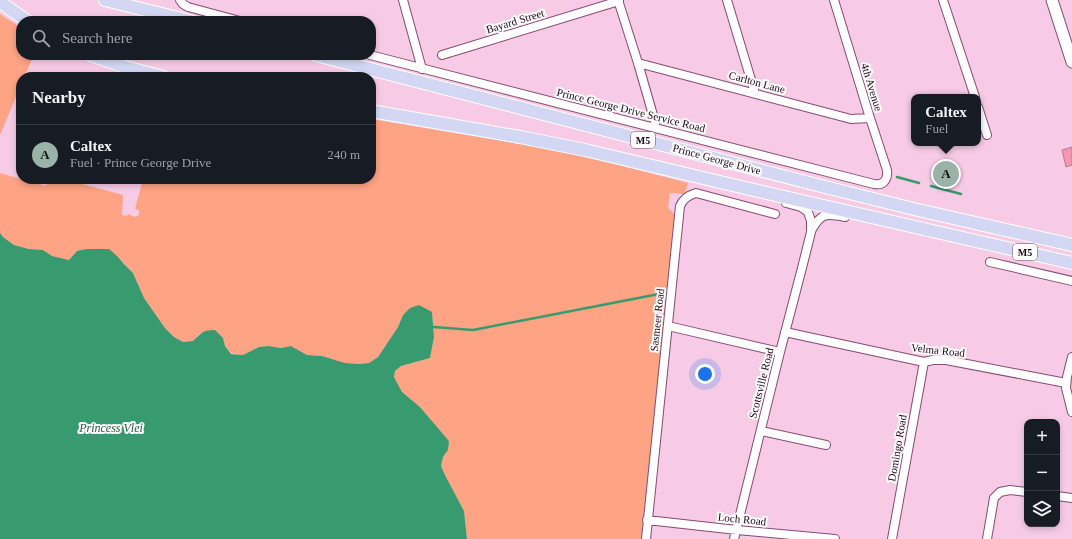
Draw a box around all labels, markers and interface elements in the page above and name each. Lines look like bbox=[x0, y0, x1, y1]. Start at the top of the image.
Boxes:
street label: Bayard Street bbox=[484, 6, 546, 36]
search box bbox=[16, 16, 376, 60]
icon: search bbox=[30, 27, 52, 49]
text: Search here bbox=[62, 30, 132, 46]
street label: 4th Avenue bbox=[859, 62, 885, 113]
street label: Carlton Lane bbox=[728, 69, 787, 95]
street label: Prince George Drive Service Road bbox=[556, 86, 707, 134]
text: Nearby bbox=[32, 88, 86, 107]
popup bbox=[911, 94, 981, 146]
text: Caltex bbox=[925, 104, 967, 120]
text: Fuel bbox=[925, 121, 948, 136]
road number: M5 bbox=[631, 132, 655, 148]
text: Caltex bbox=[70, 138, 112, 154]
street label: Prince George Drive bbox=[672, 141, 763, 177]
text: A bbox=[40, 147, 50, 162]
text: 240 m bbox=[327, 147, 360, 162]
text: Fuel · Prince George Drive bbox=[70, 155, 211, 170]
pin: A bbox=[933, 159, 959, 189]
road number: M5 bbox=[1013, 244, 1037, 260]
street label: Sasmeer Road bbox=[648, 287, 666, 352]
street label: Velma Road bbox=[910, 341, 966, 359]
street label: Scottsville Road bbox=[746, 346, 776, 420]
your location bbox=[695, 364, 715, 384]
street label: Domingo Road bbox=[885, 413, 909, 482]
map controls bbox=[1024, 419, 1060, 527]
button: + bbox=[1024, 419, 1060, 455]
water label: Princess Vlei bbox=[78, 421, 143, 435]
button: − bbox=[1024, 455, 1060, 491]
button: layers bbox=[1024, 491, 1060, 527]
street label: Loch Road bbox=[717, 510, 767, 528]

